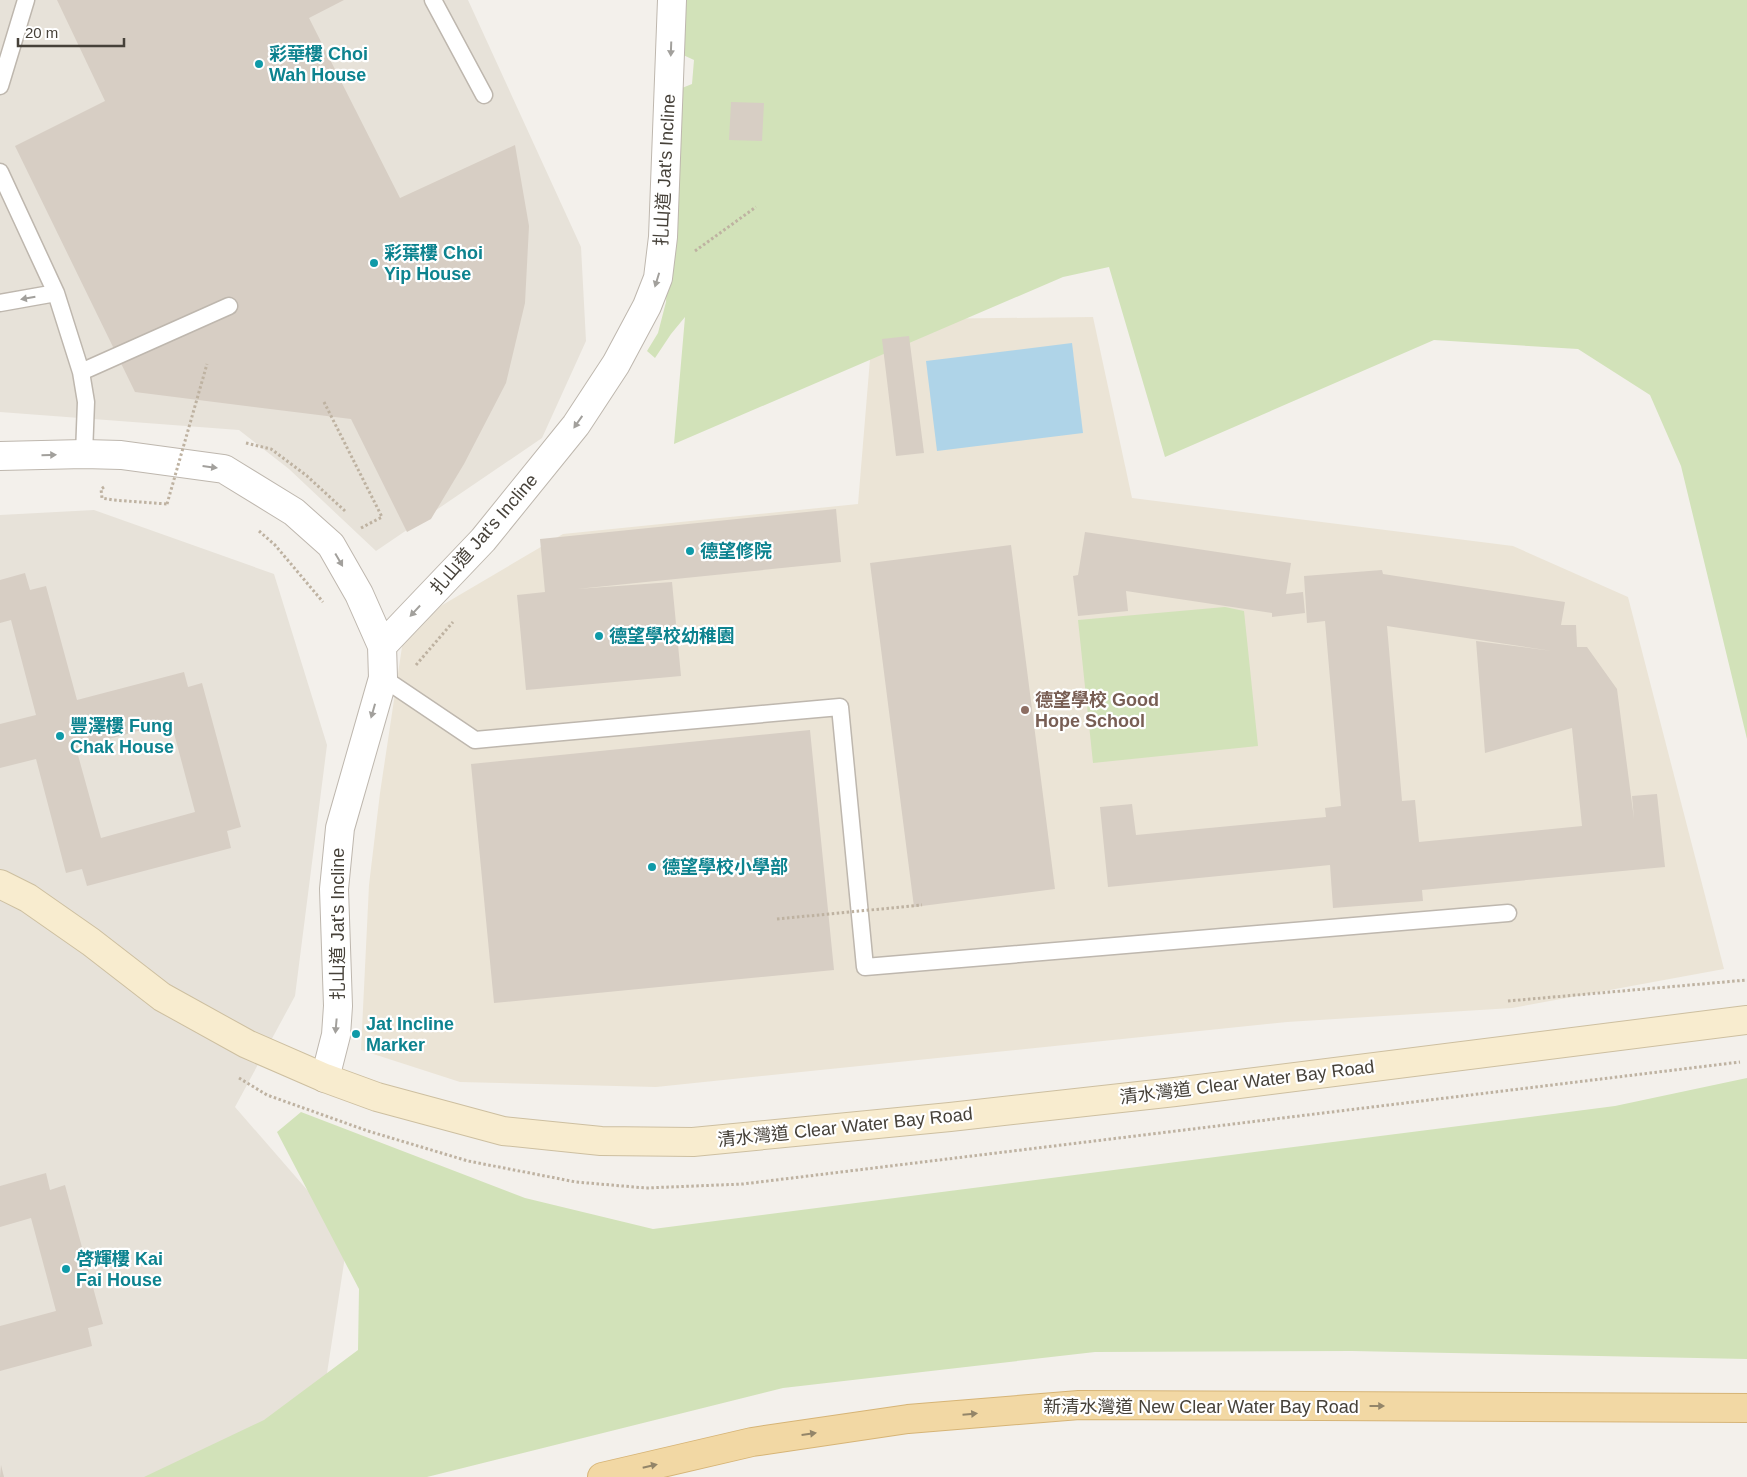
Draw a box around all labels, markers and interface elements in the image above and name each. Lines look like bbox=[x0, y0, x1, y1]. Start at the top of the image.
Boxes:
scale bar bbox=[18, 15, 124, 47]
text: 20 m bbox=[25, 24, 58, 41]
one-way arrow bbox=[666, 41, 674, 57]
place label: 彩華樓 Choi Wah House bbox=[269, 44, 368, 85]
marker: 彩華樓 Choi Wah House bbox=[253, 58, 265, 70]
street label: 扎山道 Jat's Incline bbox=[651, 93, 679, 247]
place label: 彩葉樓 Choi Yip House bbox=[384, 243, 483, 284]
marker: 彩葉樓 Choi Yip House bbox=[368, 257, 380, 269]
one-way arrow bbox=[652, 273, 660, 288]
one-way arrow bbox=[20, 295, 36, 303]
one-way arrow bbox=[573, 415, 583, 429]
one-way arrow bbox=[41, 451, 57, 459]
one-way arrow bbox=[203, 463, 219, 471]
street label: 扎山道 Jat's Incline bbox=[426, 470, 542, 598]
place label: 德望修院 bbox=[700, 541, 772, 561]
marker: 德望修院 bbox=[684, 545, 696, 557]
one-way arrow bbox=[335, 553, 344, 566]
one-way arrow bbox=[409, 605, 421, 617]
place label: 德望學校幼稚園 bbox=[609, 626, 735, 646]
marker: 德望學校幼稚園 bbox=[593, 630, 605, 642]
place label: 德望學校 Good Hope School bbox=[1035, 690, 1159, 731]
one-way arrow bbox=[369, 704, 377, 719]
marker: 德望學校 Good Hope School bbox=[1019, 704, 1031, 716]
place label: 豐澤樓 Fung Chak House bbox=[70, 716, 174, 757]
marker: 豐澤樓 Fung Chak House bbox=[54, 730, 66, 742]
street label: 扎山道 Jat's Incline bbox=[328, 848, 348, 1000]
place label: 德望學校小學部 bbox=[662, 857, 788, 877]
marker: 德望學校小學部 bbox=[646, 861, 658, 873]
place label: Jat Incline Marker bbox=[366, 1014, 454, 1055]
one-way arrow bbox=[332, 1018, 340, 1034]
marker: Jat Incline Marker bbox=[350, 1028, 362, 1040]
street label: 清水灣道 Clear Water Bay Road bbox=[1119, 1056, 1375, 1108]
street label: 清水灣道 Clear Water Bay Road bbox=[716, 1104, 974, 1150]
place label: 啓輝樓 Kai Fai House bbox=[76, 1249, 163, 1290]
marker: 啓輝樓 Kai Fai House bbox=[60, 1263, 72, 1275]
street label: 新清水灣道 New Clear Water Bay Road bbox=[1043, 1397, 1359, 1417]
one-way arrow bbox=[1369, 1402, 1385, 1410]
one-way arrow bbox=[962, 1410, 978, 1418]
one-way arrow bbox=[801, 1429, 817, 1437]
one-way arrow bbox=[642, 1462, 657, 1470]

